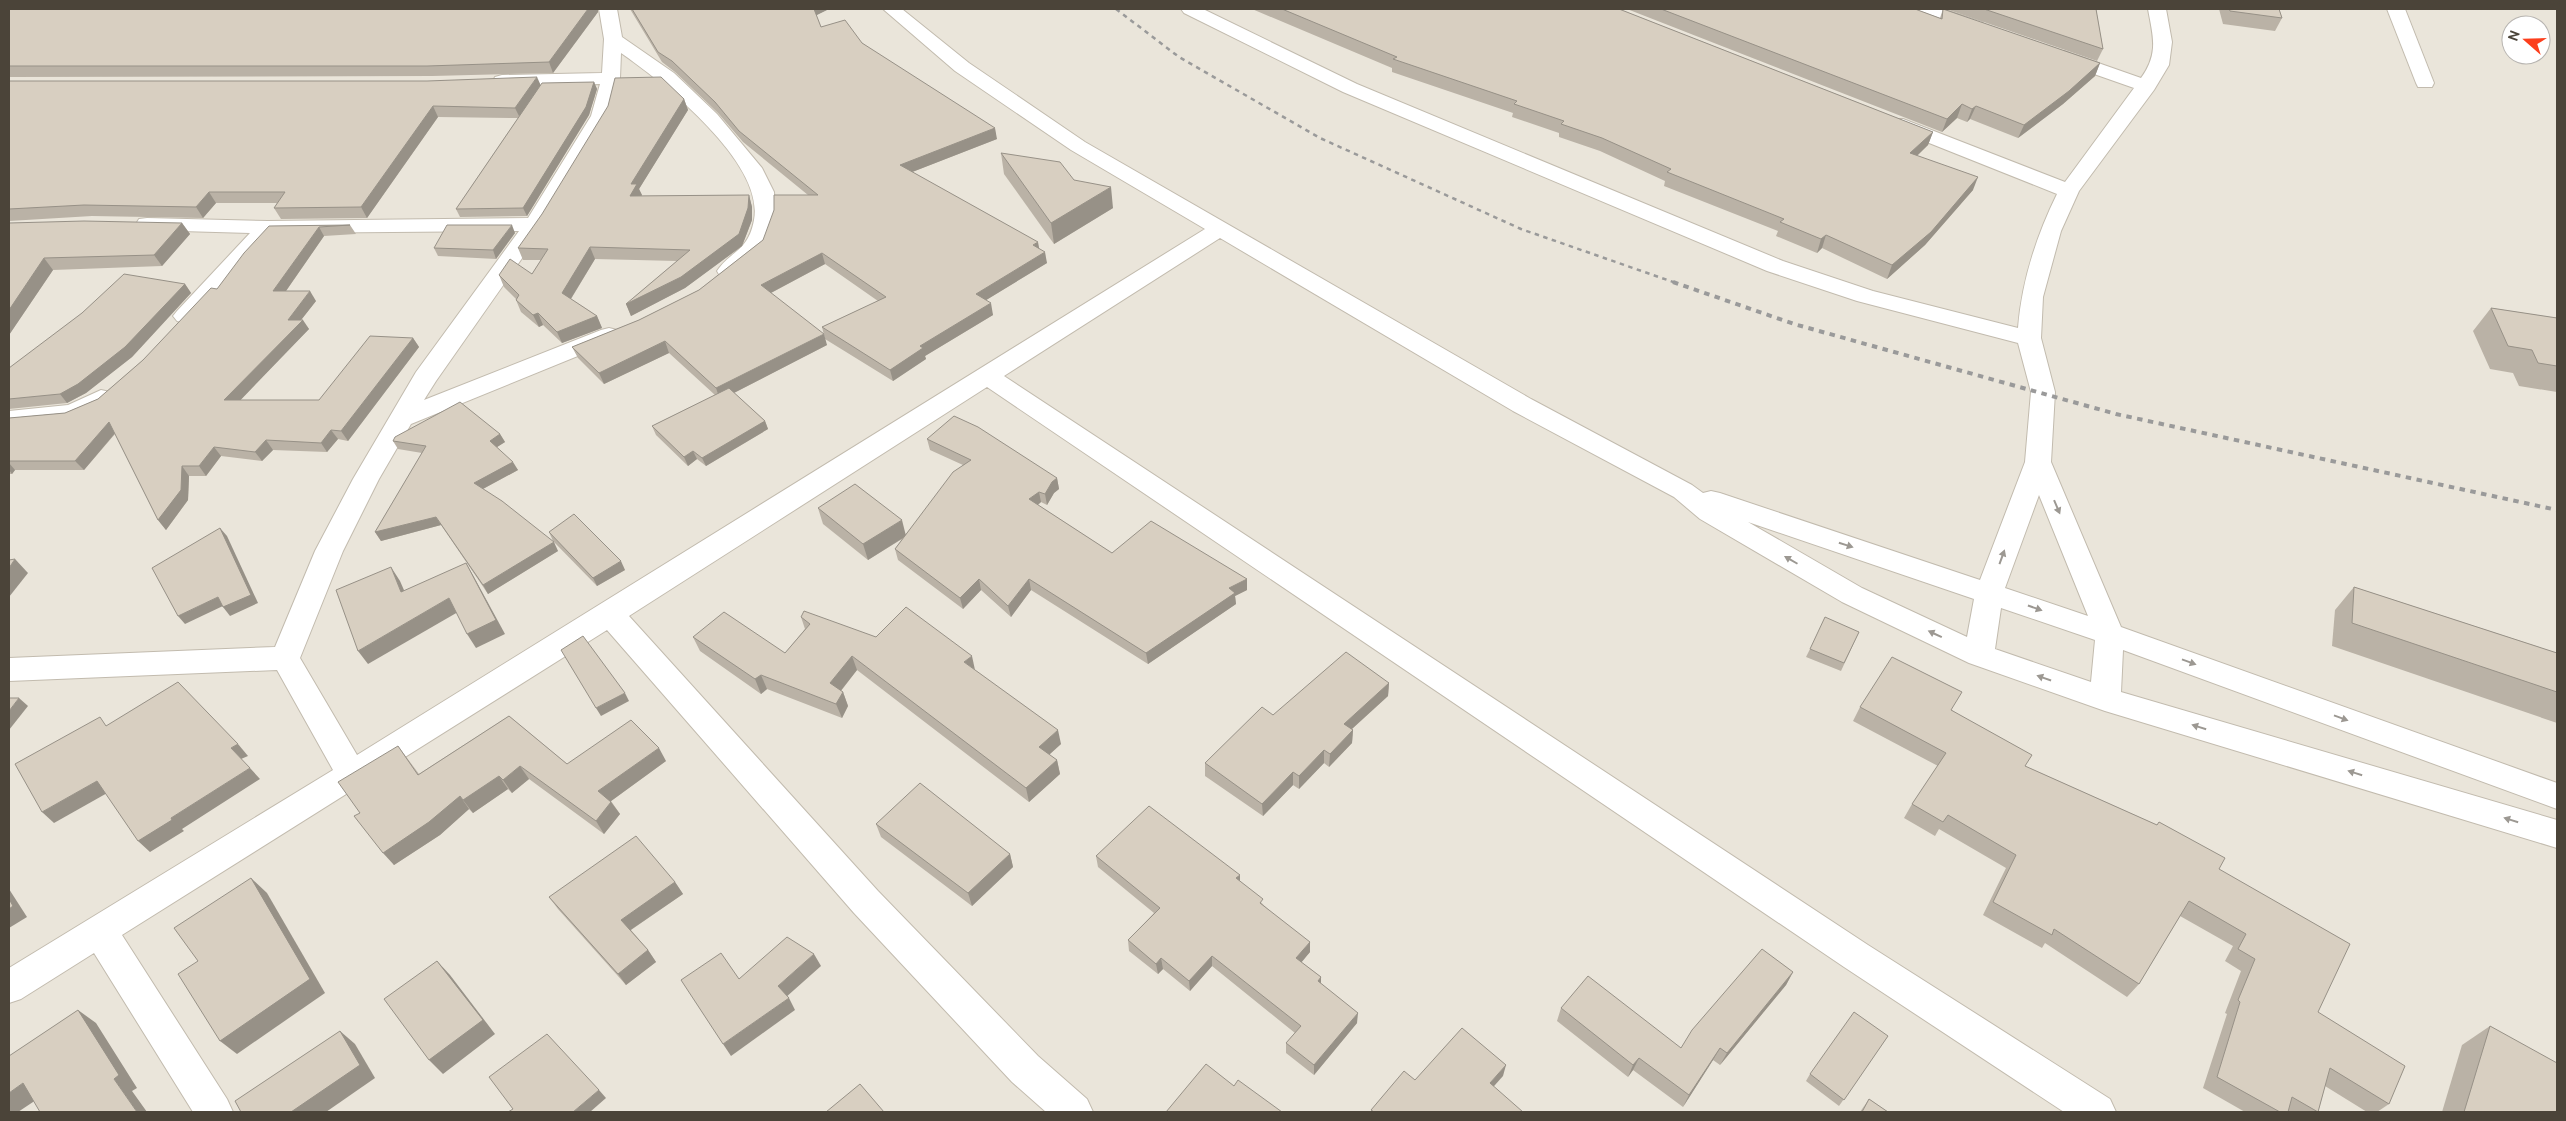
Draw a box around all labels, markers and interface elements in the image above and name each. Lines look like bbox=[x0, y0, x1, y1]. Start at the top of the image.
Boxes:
north arrow bbox=[2501, 15, 2551, 65]
text: N bbox=[2504, 28, 2524, 43]
one-way arrow bbox=[2053, 500, 2061, 514]
one-way arrow bbox=[1839, 541, 1854, 549]
one-way arrow bbox=[1998, 549, 2006, 564]
one-way arrow bbox=[1784, 555, 1797, 564]
one-way arrow bbox=[2028, 605, 2043, 612]
one-way arrow bbox=[1928, 630, 1942, 638]
one-way arrow bbox=[2181, 659, 2196, 666]
one-way arrow bbox=[2036, 674, 2051, 682]
one-way arrow bbox=[2334, 715, 2349, 722]
one-way arrow bbox=[2191, 723, 2206, 731]
one-way arrow bbox=[2347, 769, 2362, 777]
one-way arrow bbox=[2503, 815, 2518, 823]

